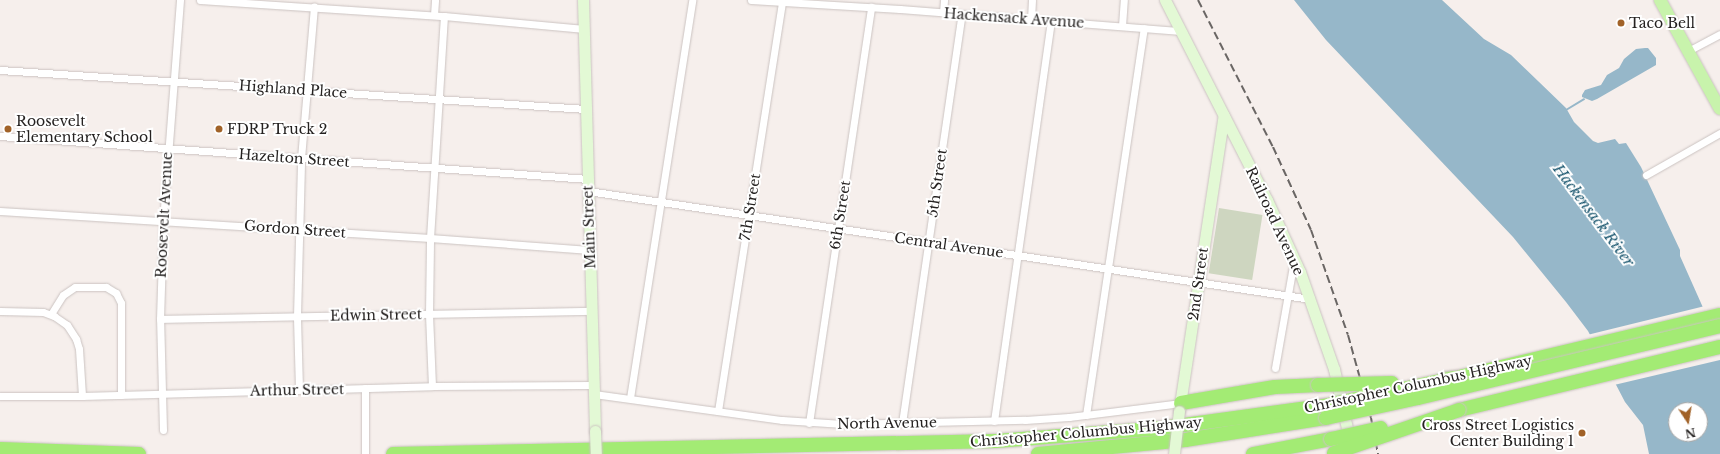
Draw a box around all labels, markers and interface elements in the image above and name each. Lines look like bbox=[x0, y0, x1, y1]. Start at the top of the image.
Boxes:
street label: Hackensack Avenue bbox=[943, 5, 1085, 31]
place label: Taco Bell bbox=[1629, 15, 1695, 31]
marker: Taco Bell bbox=[1616, 18, 1626, 28]
street label: Highland Place bbox=[238, 77, 348, 101]
place label: Roosevelt Elementary School bbox=[16, 113, 153, 146]
place label: FDRP Truck 2 bbox=[227, 121, 328, 137]
marker: Roosevelt Elementary School bbox=[3, 124, 13, 134]
marker: FDRP Truck 2 bbox=[214, 124, 224, 134]
street label: Hazelton Street bbox=[238, 146, 350, 170]
street label: 5th Street bbox=[924, 148, 950, 218]
street label: Roosevelt Avenue bbox=[152, 151, 176, 279]
water label: Hackensack River bbox=[1550, 160, 1638, 270]
street label: Railroad Avenue bbox=[1242, 164, 1308, 278]
street label: 7th Street bbox=[736, 172, 764, 242]
street label: 6th Street bbox=[826, 179, 854, 251]
street label: Main Street bbox=[579, 185, 599, 269]
street label: Gordon Street bbox=[243, 217, 347, 241]
street label: Central Avenue bbox=[893, 229, 1005, 261]
street label: 2nd Street bbox=[1185, 246, 1211, 322]
street label: Edwin Street bbox=[330, 306, 422, 324]
street label: Christopher Columbus Highway bbox=[1302, 352, 1534, 416]
street label: Arthur Street bbox=[250, 381, 344, 399]
north arrow bbox=[1668, 402, 1708, 442]
street label: Christopher Columbus Highway bbox=[969, 413, 1203, 451]
street label: North Avenue bbox=[837, 414, 937, 432]
place label: Cross Street Logistics Center Building 1 bbox=[1421, 417, 1574, 450]
text: N bbox=[1684, 425, 1697, 441]
marker: Cross Street Logistics Center Building 1 bbox=[1577, 428, 1587, 438]

